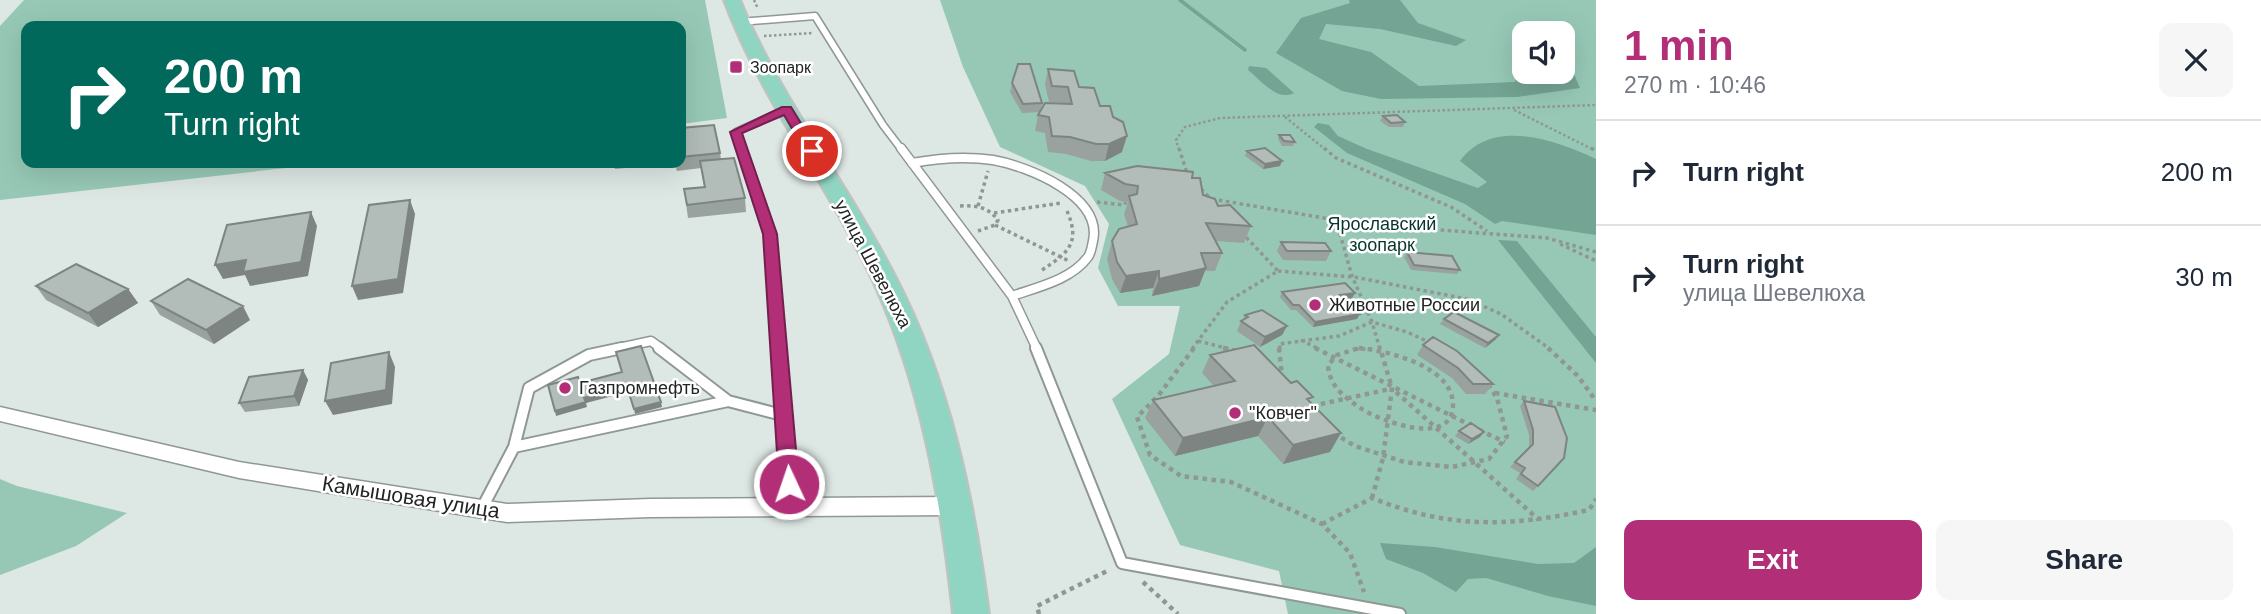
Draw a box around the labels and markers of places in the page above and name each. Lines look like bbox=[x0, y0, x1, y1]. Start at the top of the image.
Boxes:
marker: Зоопарк bbox=[728, 59, 744, 75]
place label: Зоопарк bbox=[750, 59, 812, 76]
pin bbox=[782, 121, 842, 181]
place label: Животные России bbox=[1329, 295, 1480, 315]
marker: Животные России bbox=[1307, 297, 1323, 313]
place label: Газпромнефть bbox=[579, 378, 700, 398]
marker: Газпромнефть bbox=[557, 380, 573, 396]
place label: "Ковчег" bbox=[1249, 403, 1317, 423]
marker: "Ковчег" bbox=[1227, 405, 1243, 421]

